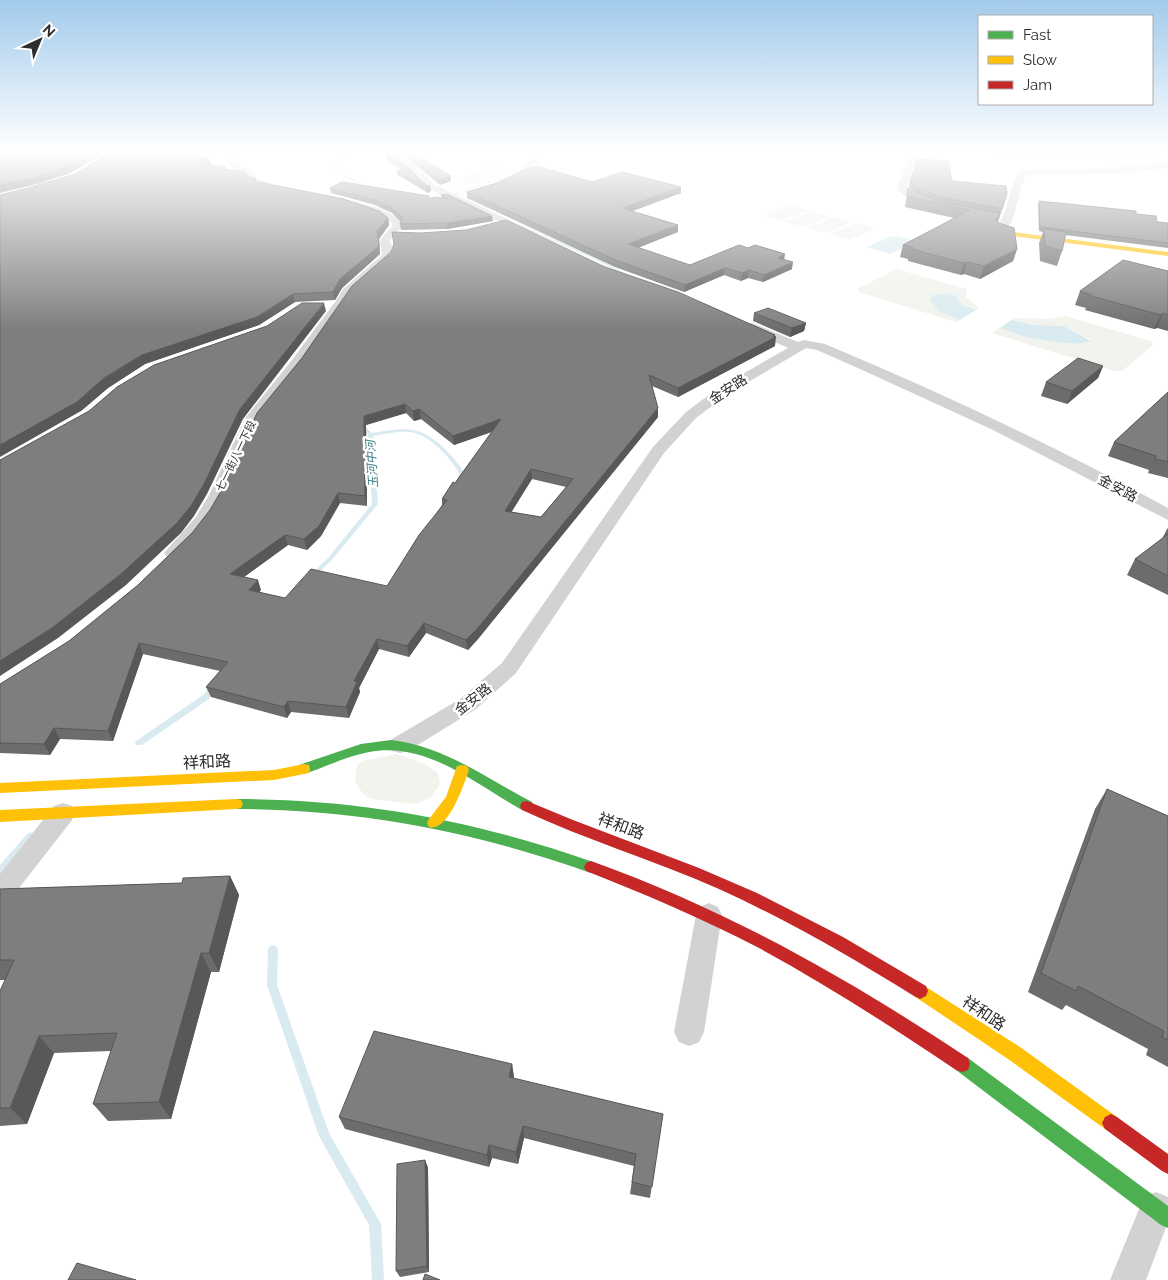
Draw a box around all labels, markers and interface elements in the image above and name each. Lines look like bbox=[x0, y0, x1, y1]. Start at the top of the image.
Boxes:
north arrow bbox=[15, 15, 65, 65]
legend bbox=[978, 15, 1153, 105]
text: N bbox=[40, 21, 58, 40]
text: Fast bbox=[1023, 26, 1051, 44]
text: Slow bbox=[1023, 51, 1057, 69]
text: Jam bbox=[1023, 76, 1052, 94]
street label: 金安路 bbox=[706, 371, 750, 407]
street label: 七一街八一下段 bbox=[213, 419, 259, 493]
water label: 玉河中河 bbox=[363, 438, 381, 488]
street label: 金安路 bbox=[1096, 471, 1140, 505]
street label: 金安路 bbox=[452, 680, 494, 718]
street label: 祥和路 bbox=[183, 751, 231, 773]
street label: 祥和路 bbox=[595, 809, 647, 843]
street label: 祥和路 bbox=[959, 992, 1009, 1034]

